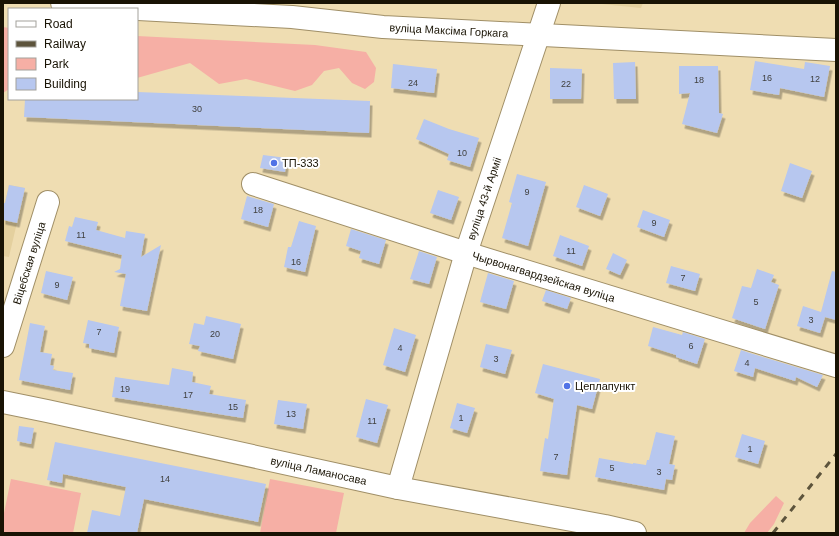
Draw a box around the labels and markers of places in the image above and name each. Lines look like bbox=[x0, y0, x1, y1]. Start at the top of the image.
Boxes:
place label: ТП-333 bbox=[282, 157, 319, 169]
marker: ТП-333 bbox=[269, 158, 279, 168]
place label: Цеплапункт bbox=[575, 380, 635, 392]
marker: Цеплапункт bbox=[562, 381, 572, 391]

